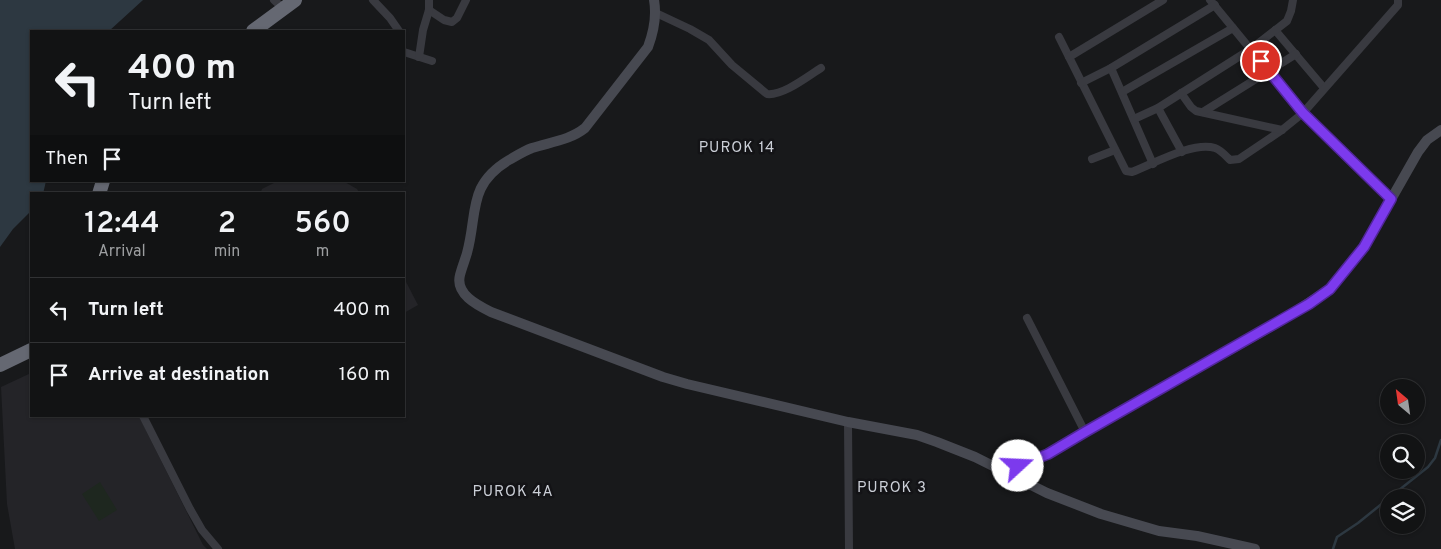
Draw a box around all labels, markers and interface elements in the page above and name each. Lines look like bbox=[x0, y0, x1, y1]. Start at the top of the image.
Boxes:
pin bbox=[1240, 40, 1282, 82]
text: 400 m bbox=[128, 47, 236, 91]
icon: arrive bbox=[1247, 47, 1275, 75]
icon: left bbox=[45, 50, 110, 115]
text: Turn left bbox=[128, 90, 211, 117]
district label: PUROK 14 bbox=[699, 139, 775, 158]
icon: arrive bbox=[98, 145, 126, 173]
text: Then bbox=[45, 147, 88, 171]
text: 12:44 bbox=[84, 206, 160, 243]
text: 2 bbox=[218, 206, 236, 243]
text: 560 bbox=[295, 206, 351, 243]
text: Arrival bbox=[98, 242, 146, 262]
text: min bbox=[214, 242, 240, 262]
text: m bbox=[316, 242, 329, 262]
icon: left bbox=[45, 296, 73, 324]
text: Turn left bbox=[88, 298, 164, 322]
text: 400 m bbox=[333, 298, 390, 322]
icon: arrive bbox=[45, 361, 73, 389]
text: Arrive at destination bbox=[88, 363, 269, 387]
text: 160 m bbox=[339, 363, 390, 387]
north arrow bbox=[1380, 379, 1425, 424]
map controls bbox=[1380, 379, 1425, 534]
button: search bbox=[1380, 434, 1425, 479]
position arrow bbox=[991, 439, 1043, 491]
district label: PUROK 3 bbox=[857, 479, 927, 498]
district label: PUROK 4A bbox=[472, 483, 554, 502]
button: layers bbox=[1380, 489, 1425, 534]

